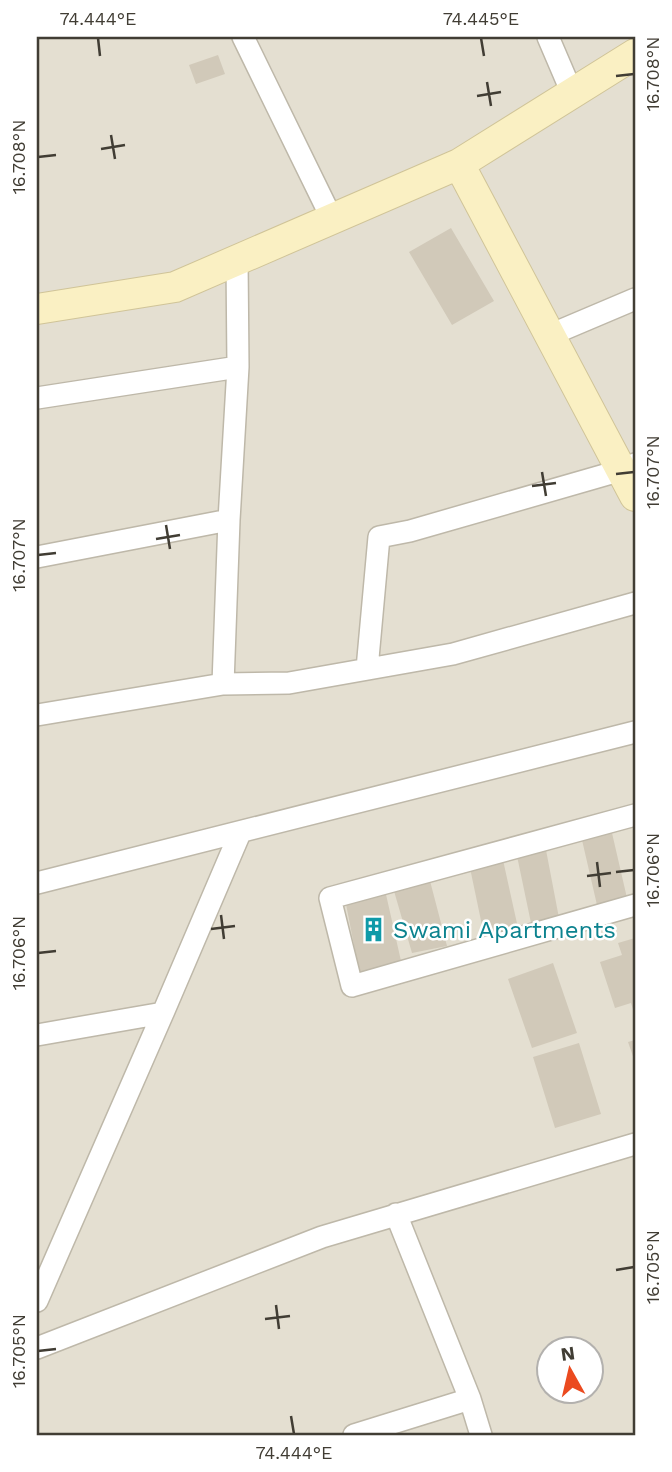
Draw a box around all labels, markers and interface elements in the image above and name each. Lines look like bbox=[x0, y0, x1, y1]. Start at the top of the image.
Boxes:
text: 74.444°E bbox=[59, 8, 137, 29]
text: 74.445°E bbox=[443, 8, 519, 29]
text: 16.708°N bbox=[642, 37, 663, 111]
text: 16.708°N bbox=[8, 120, 29, 194]
text: 16.707°N bbox=[642, 435, 663, 509]
text: 16.707°N bbox=[8, 518, 29, 592]
text: 16.706°N bbox=[642, 833, 663, 907]
text: 16.706°N bbox=[8, 916, 29, 990]
building icon: Swami Apartments bbox=[359, 916, 387, 944]
place label: Swami Apartments bbox=[393, 916, 616, 944]
text: 16.705°N bbox=[642, 1230, 663, 1304]
text: 16.705°N bbox=[8, 1314, 29, 1388]
north arrow bbox=[536, 1336, 606, 1406]
text: N bbox=[559, 1341, 576, 1366]
text: 74.444°E bbox=[255, 1442, 333, 1463]

